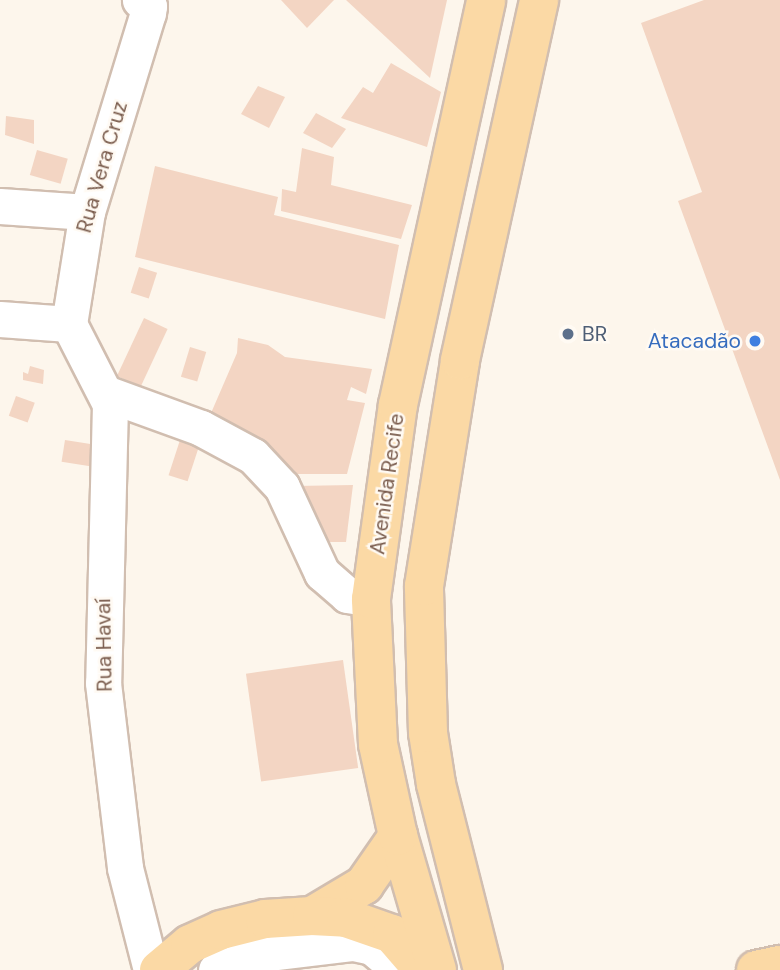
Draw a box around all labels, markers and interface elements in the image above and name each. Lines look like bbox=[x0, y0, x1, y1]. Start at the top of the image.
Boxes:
street label: Rua Vera Cruz bbox=[71, 98, 133, 236]
place label: BR bbox=[582, 321, 607, 347]
marker: BR bbox=[560, 326, 576, 342]
place label: Atacadão bbox=[648, 328, 741, 354]
marker: Atacadão bbox=[747, 333, 763, 349]
street label: Avenida Recife bbox=[365, 412, 409, 556]
street label: Rua Havaí bbox=[91, 598, 117, 692]

